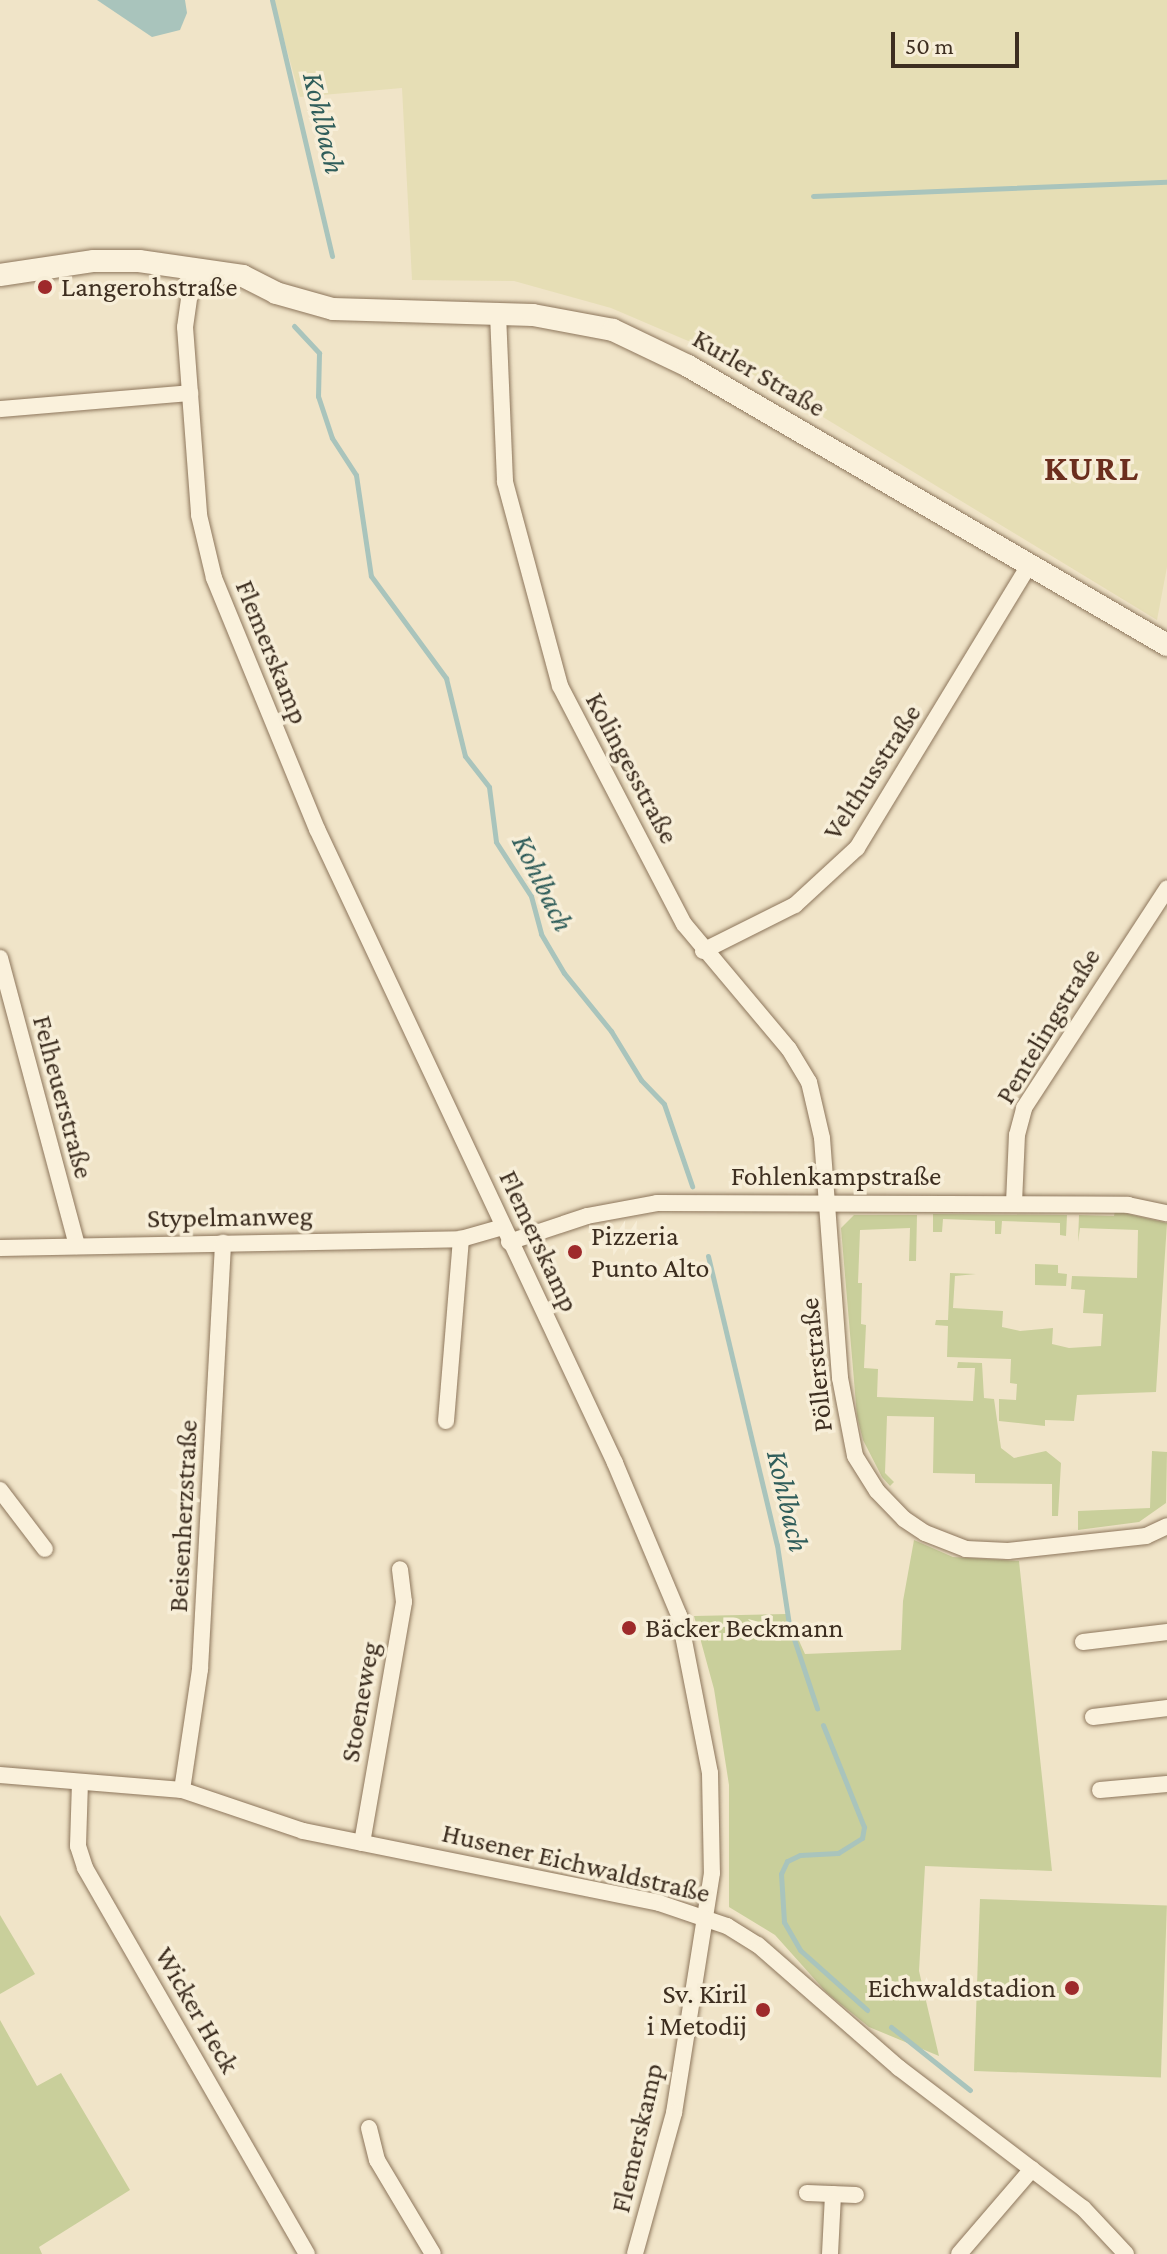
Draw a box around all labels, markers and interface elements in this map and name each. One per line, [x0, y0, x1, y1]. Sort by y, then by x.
scale bar [895, 16, 1023, 66]
text: 50 m [905, 32, 954, 59]
water label: Kohlbach [295, 68, 353, 178]
place label: Langerohstraße [61, 270, 237, 304]
marker: Langerohstraße [36, 278, 54, 296]
street label: Kurler Straße [687, 322, 831, 424]
district label: KURL [1044, 447, 1140, 491]
street label: Flemerskamp [228, 575, 316, 729]
street label: Kolingesstraße [578, 687, 686, 849]
street label: Velthusstraße [816, 698, 928, 846]
water label: Kohlbach [504, 829, 582, 937]
street label: Pentelingstraße [988, 942, 1108, 1110]
street label: Felheuerstraße [25, 1012, 101, 1182]
street label: Fohlenkampstraße [731, 1159, 941, 1193]
street label: Flemerskamp [492, 1165, 586, 1317]
street label: Stypelmanweg [147, 1199, 313, 1235]
place label: Pizzeria Punto Alto [591, 1219, 709, 1285]
marker: Pizzeria Punto Alto [566, 1243, 584, 1261]
street label: Pöllerstraße [792, 1296, 840, 1434]
street label: Beisenherzstraße [161, 1419, 205, 1613]
water label: Kohlbach [759, 1446, 817, 1556]
place label: Bäcker Beckmann [645, 1611, 843, 1645]
marker: Bäcker Beckmann [620, 1619, 638, 1637]
street label: Stoeneweg [333, 1639, 387, 1765]
street label: Husener Eichwaldstraße [439, 1816, 713, 1910]
street label: Wicker Heck [147, 1941, 247, 2079]
place label: Eichwaldstadion [867, 1971, 1056, 2005]
place label: Sv. Kiril i Metodij [647, 1977, 747, 2043]
marker: Eichwaldstadion [1063, 1979, 1081, 1997]
marker: Sv. Kiril i Metodij [754, 2001, 772, 2019]
street label: Flemerskamp [603, 2060, 671, 2216]

